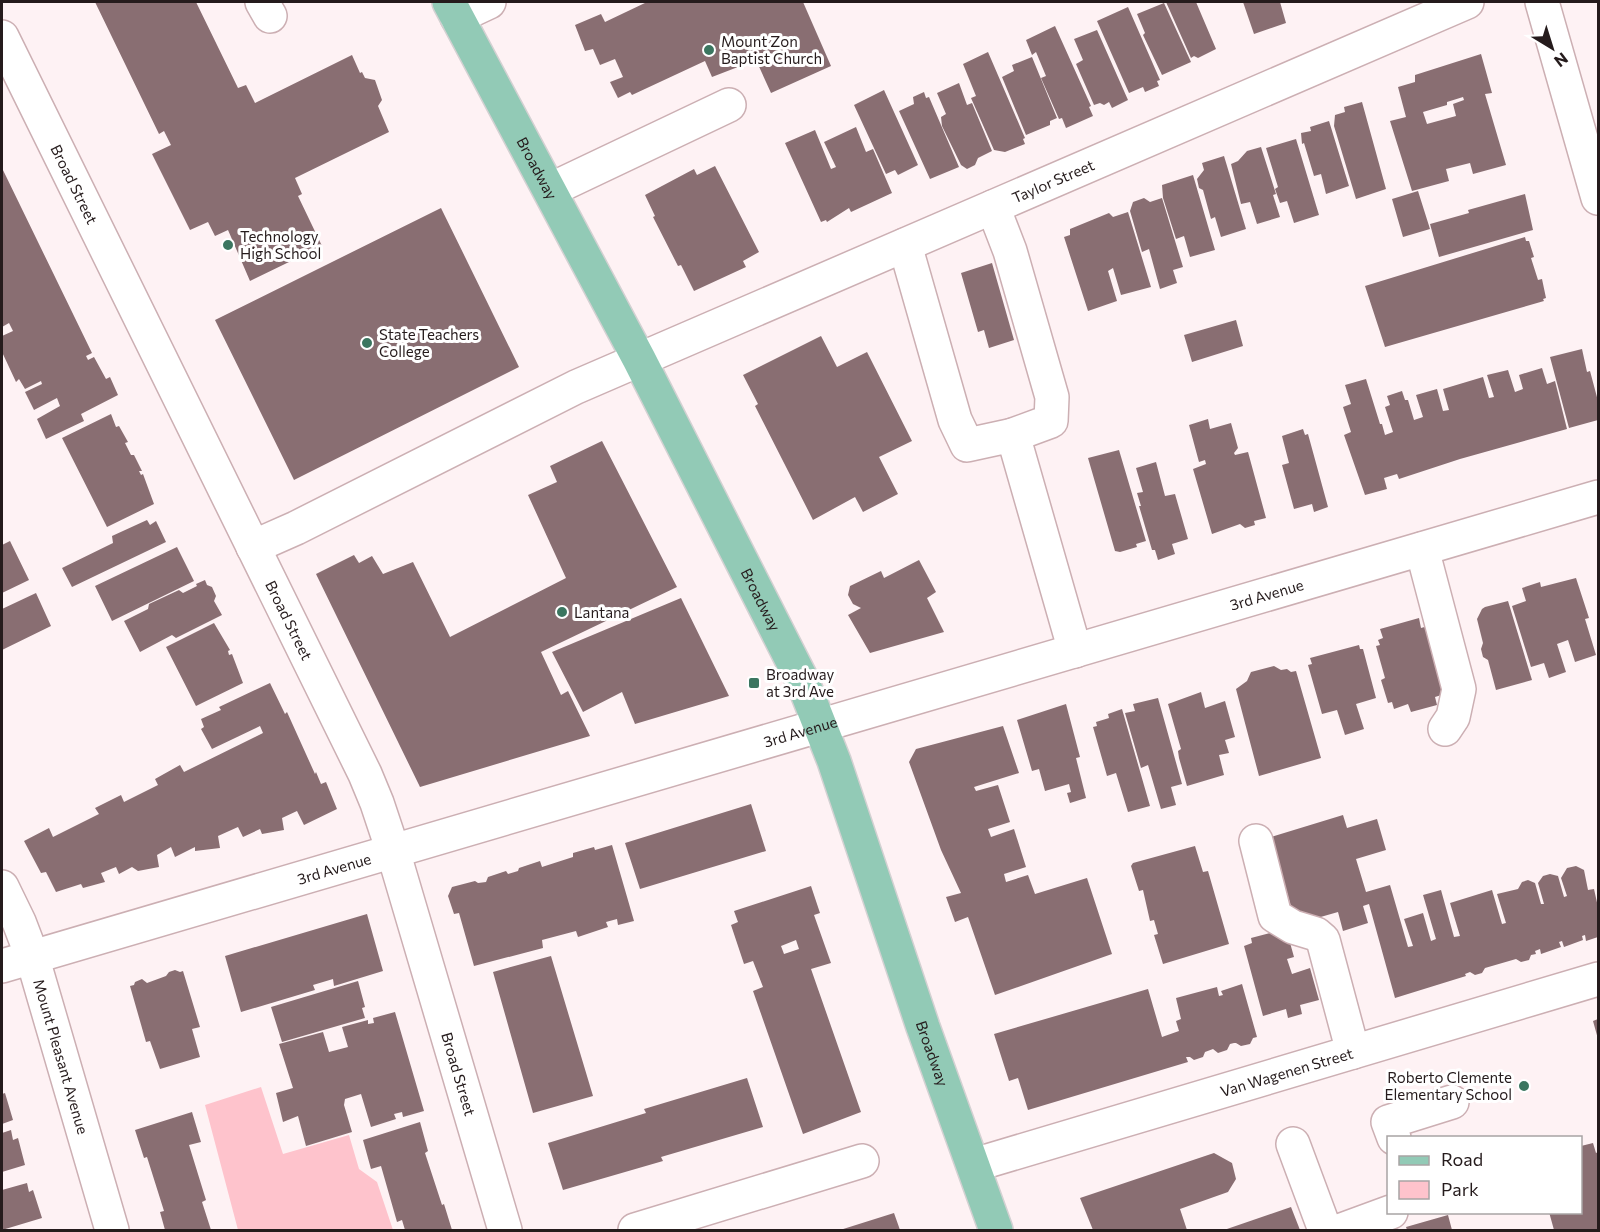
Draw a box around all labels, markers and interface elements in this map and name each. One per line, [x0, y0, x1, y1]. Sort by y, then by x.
north arrow [1522, 18, 1582, 78]
place label: Mount Zon Baptist Church [721, 32, 822, 67]
marker: Mount Zon Baptist Church [702, 43, 716, 57]
text: N [1551, 49, 1572, 71]
street label: Broadway [513, 134, 561, 203]
street label: Broad Street [47, 141, 102, 227]
street label: Taylor Street [1009, 155, 1097, 207]
place label: Technology High School [240, 227, 321, 262]
marker: Technology High School [221, 238, 235, 252]
place label: State Teachers College [379, 325, 479, 360]
marker: State Teachers College [360, 336, 374, 350]
street label: Broadway [738, 565, 785, 634]
street label: 3rd Avenue [1228, 575, 1306, 614]
street label: Broad Street [262, 577, 316, 663]
place label: Lantana [574, 603, 629, 621]
marker: Lantana [555, 605, 569, 619]
place label: Broadway at 3rd Ave [766, 665, 834, 700]
marker: Broadway at 3rd Ave [747, 676, 761, 690]
street label: 3rd Avenue [761, 712, 839, 751]
street label: 3rd Avenue [295, 849, 373, 888]
street label: Mount Pleasant Avenue [30, 977, 93, 1136]
street label: Broadway [913, 1018, 953, 1089]
street label: Broad Street [438, 1030, 480, 1118]
street label: Van Wagenen Street [1218, 1044, 1355, 1100]
place label: Roberto Clemente Elementary School [1385, 1068, 1512, 1103]
marker: Roberto Clemente Elementary School [1517, 1079, 1531, 1093]
legend [1387, 1136, 1582, 1214]
text: Road [1441, 1148, 1483, 1170]
text: Park [1441, 1178, 1479, 1200]

